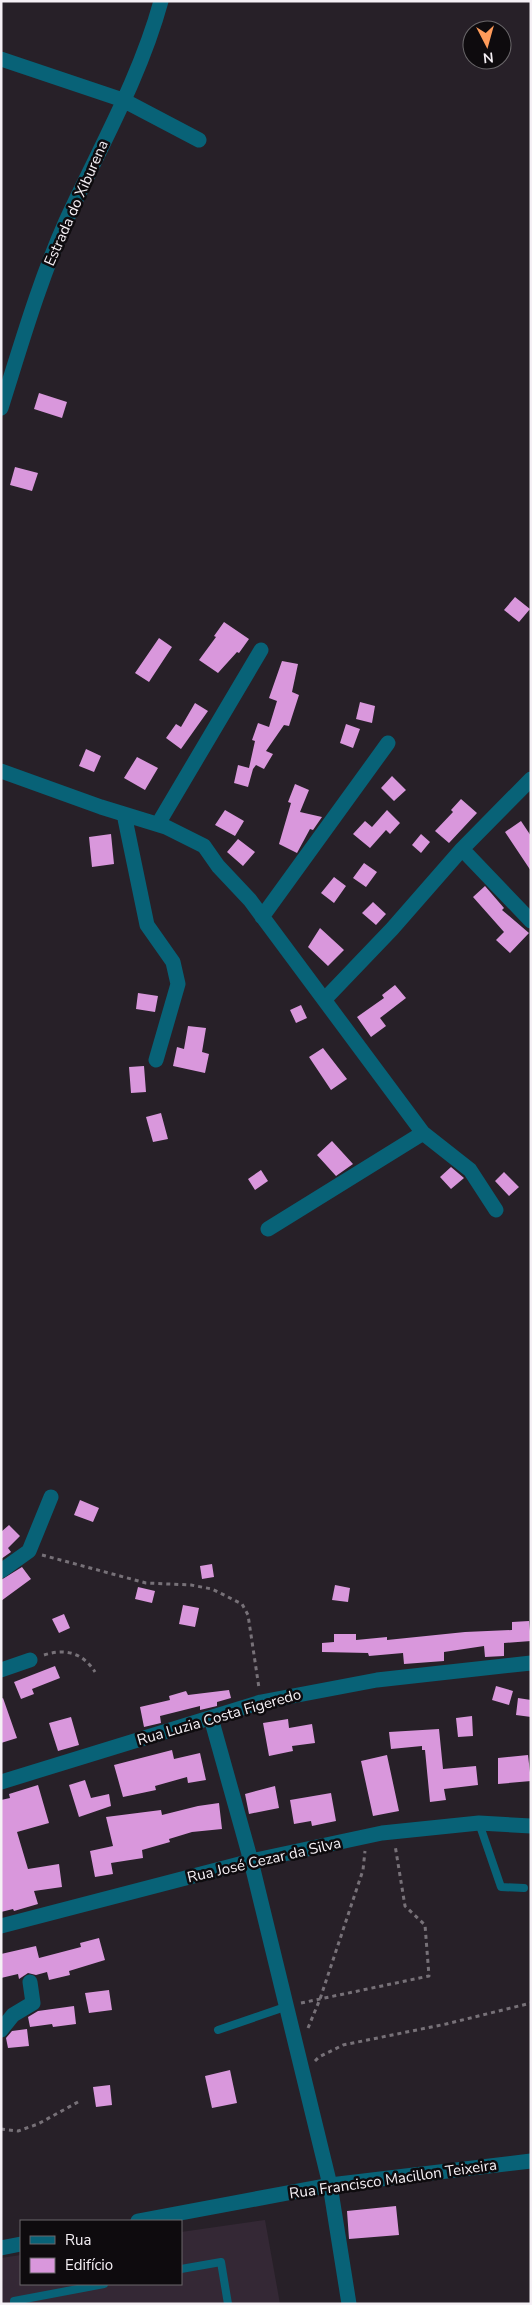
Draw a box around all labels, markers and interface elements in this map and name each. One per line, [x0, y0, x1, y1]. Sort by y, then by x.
north arrow [462, 20, 512, 70]
text: N [482, 47, 495, 67]
street label: Estrada do Xiburena [39, 137, 113, 269]
street label: Rua Luzia Costa Figeredo [135, 1684, 303, 1750]
street label: Rua José Cezar da Silva [185, 1833, 343, 1887]
street label: Rua Francisco Macillon Teixeira [288, 2155, 498, 2203]
legend [20, 2220, 182, 2285]
text: Rua [65, 2230, 91, 2250]
text: Edifício [65, 2255, 113, 2275]

